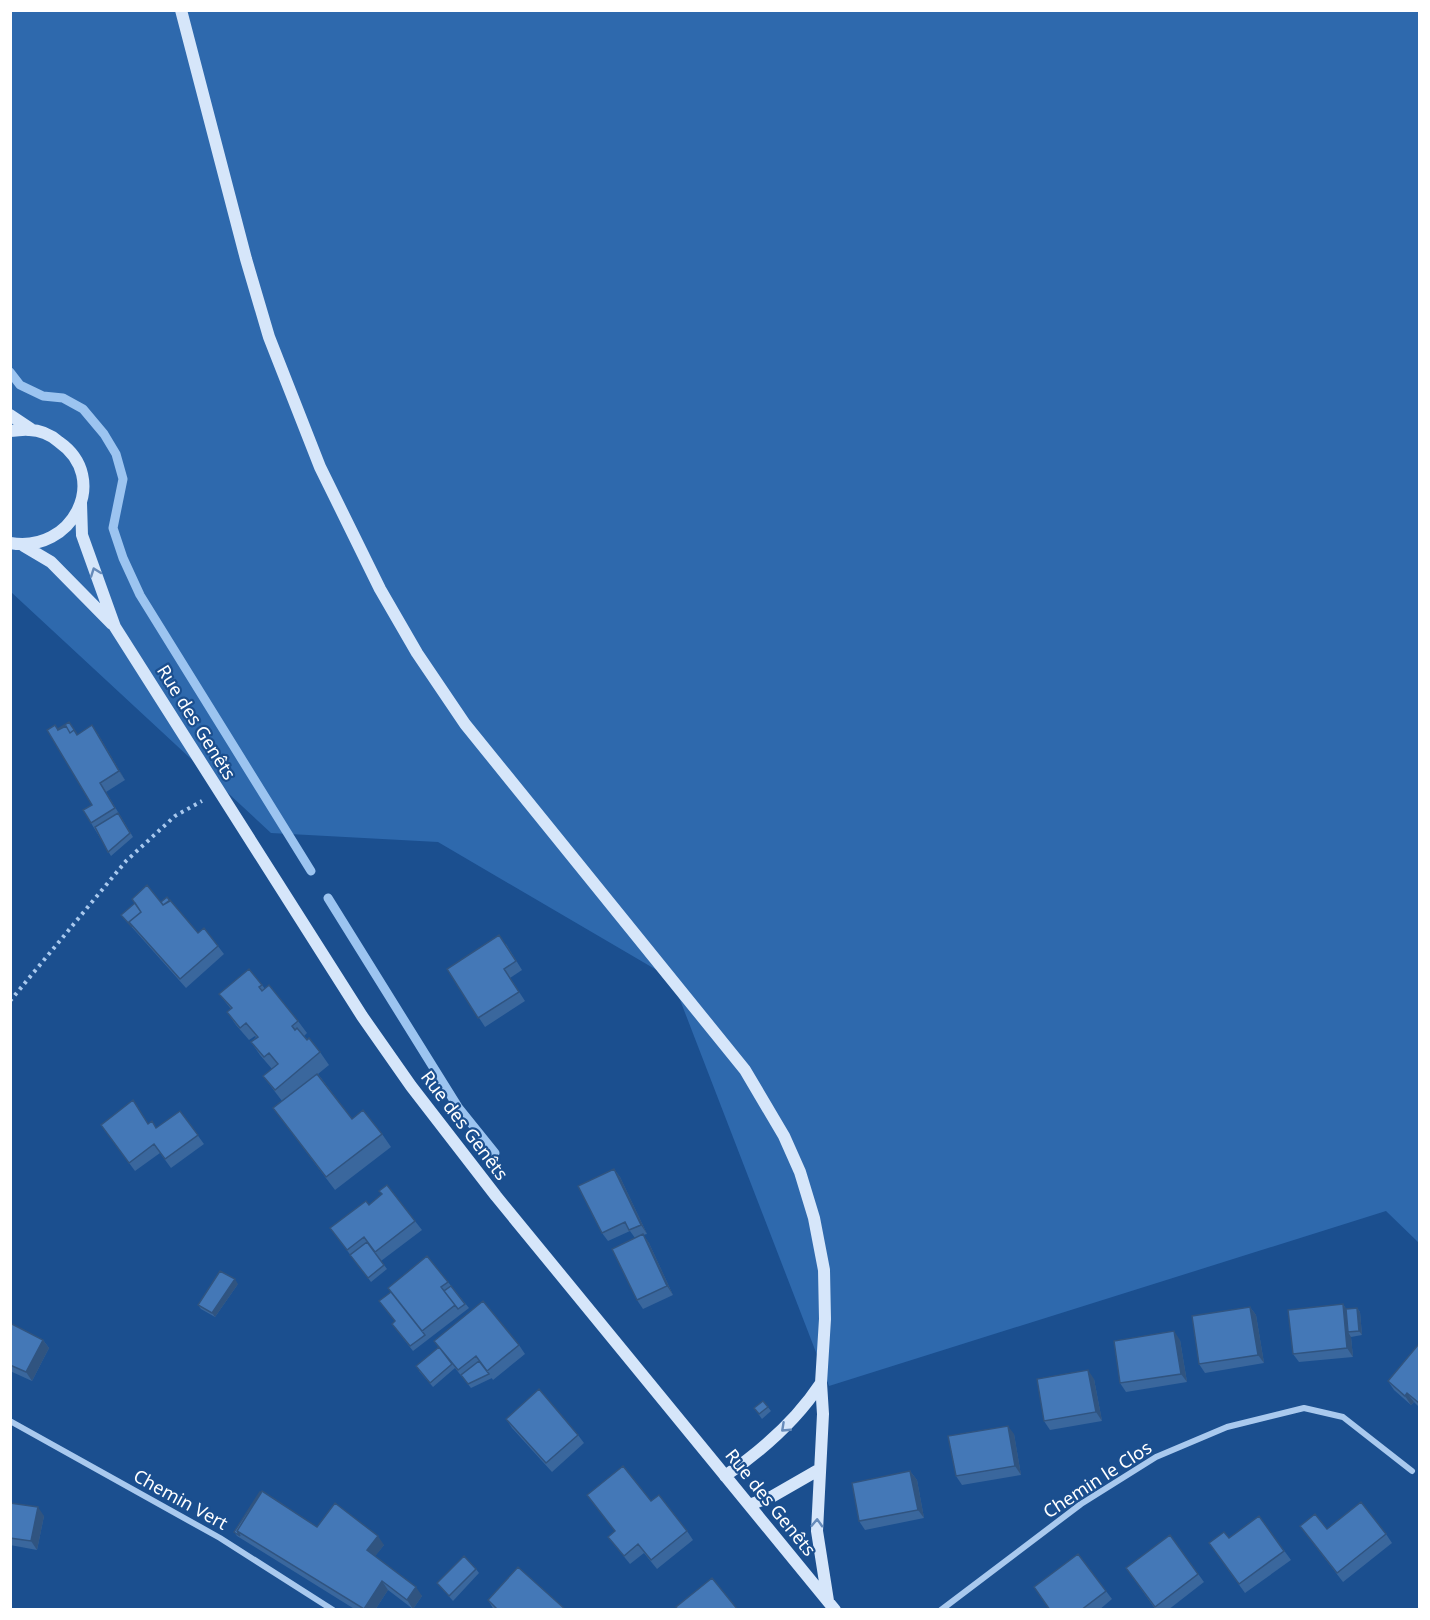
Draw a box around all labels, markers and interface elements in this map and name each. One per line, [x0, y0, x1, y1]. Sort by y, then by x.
one-way arrow [90, 567, 103, 578]
street label: Rue des Genêts [152, 660, 242, 784]
street label: Rue des Genêts [416, 1065, 514, 1185]
one-way arrow [781, 1421, 791, 1432]
street label: Chemin le Clos [1038, 1435, 1156, 1523]
street label: Rue des Genêts [720, 1443, 822, 1561]
street label: Chemin Vert [129, 1463, 233, 1535]
one-way arrow [811, 1518, 824, 1527]

